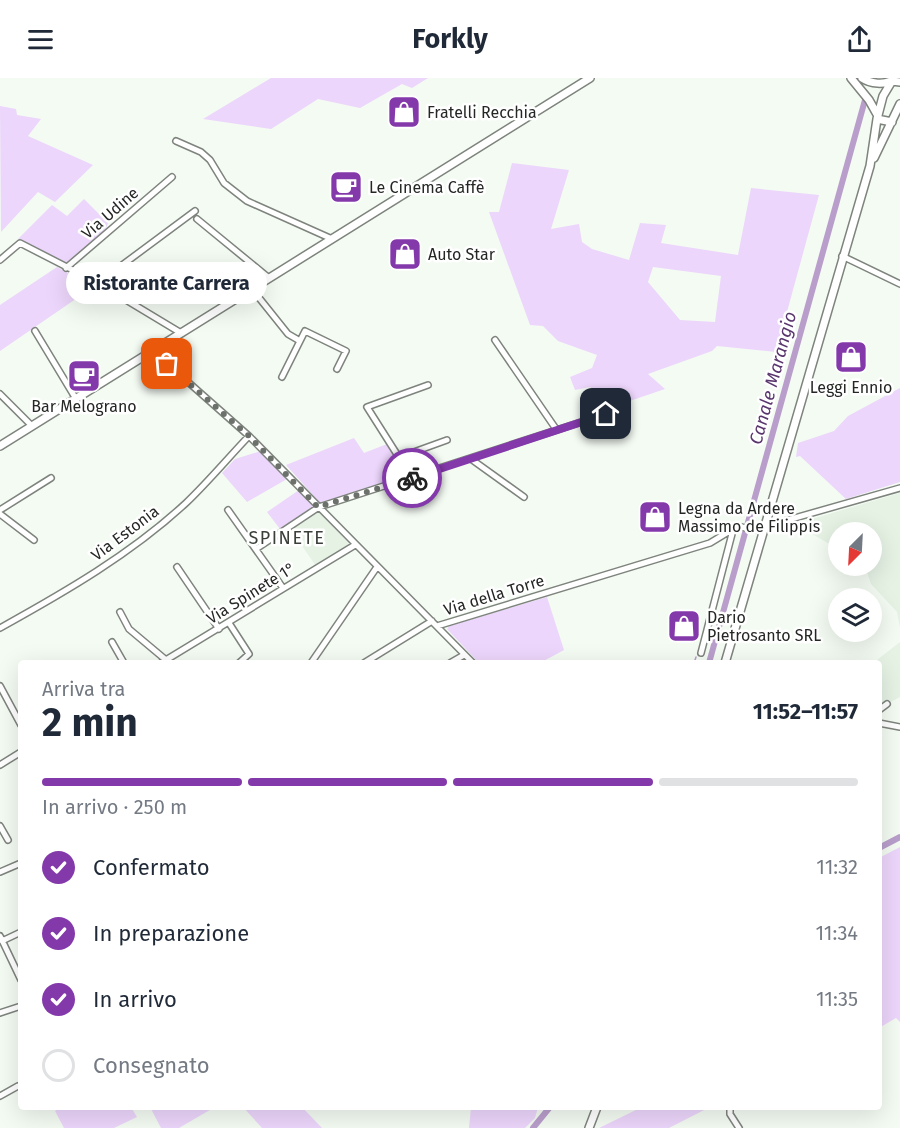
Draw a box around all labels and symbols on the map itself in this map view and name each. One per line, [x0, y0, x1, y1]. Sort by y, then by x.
shop icon: Fratelli Recchia [386, 94, 422, 130]
place label: Fratelli Recchia [427, 103, 537, 122]
cafe icon: Le Cinema Caffè [328, 169, 364, 205]
place label: Le Cinema Caffè [369, 178, 485, 197]
street label: Via Udine [78, 183, 142, 243]
shop icon: Auto Star [387, 236, 423, 272]
place label: Auto Star [428, 245, 496, 264]
callout: Ristorante Carrera [66, 262, 268, 304]
water label: Canale Marangio [745, 309, 801, 447]
pin [141, 338, 192, 389]
shop icon: Leggi Ennio [833, 339, 869, 375]
cafe icon: Bar Melograno [66, 358, 102, 394]
place label: Leggi Ennio [810, 378, 892, 397]
pin [580, 388, 631, 439]
place label: Bar Melograno [31, 397, 137, 416]
courier [382, 448, 442, 508]
shop icon: Legna da Ardere Massimo de Filippis [637, 499, 673, 535]
place label: Legna da Ardere Massimo de Filippis [678, 499, 820, 536]
street label: Via Estonia [87, 501, 163, 565]
north arrow [828, 522, 882, 576]
district label: SPINETE [249, 527, 325, 549]
street label: Via Spinete 1° [203, 558, 299, 628]
street label: Via della Torre [441, 571, 547, 619]
shop icon: Dario Pietrosanto SRL [666, 608, 702, 644]
place label: Dario Pietrosanto SRL [707, 608, 821, 645]

